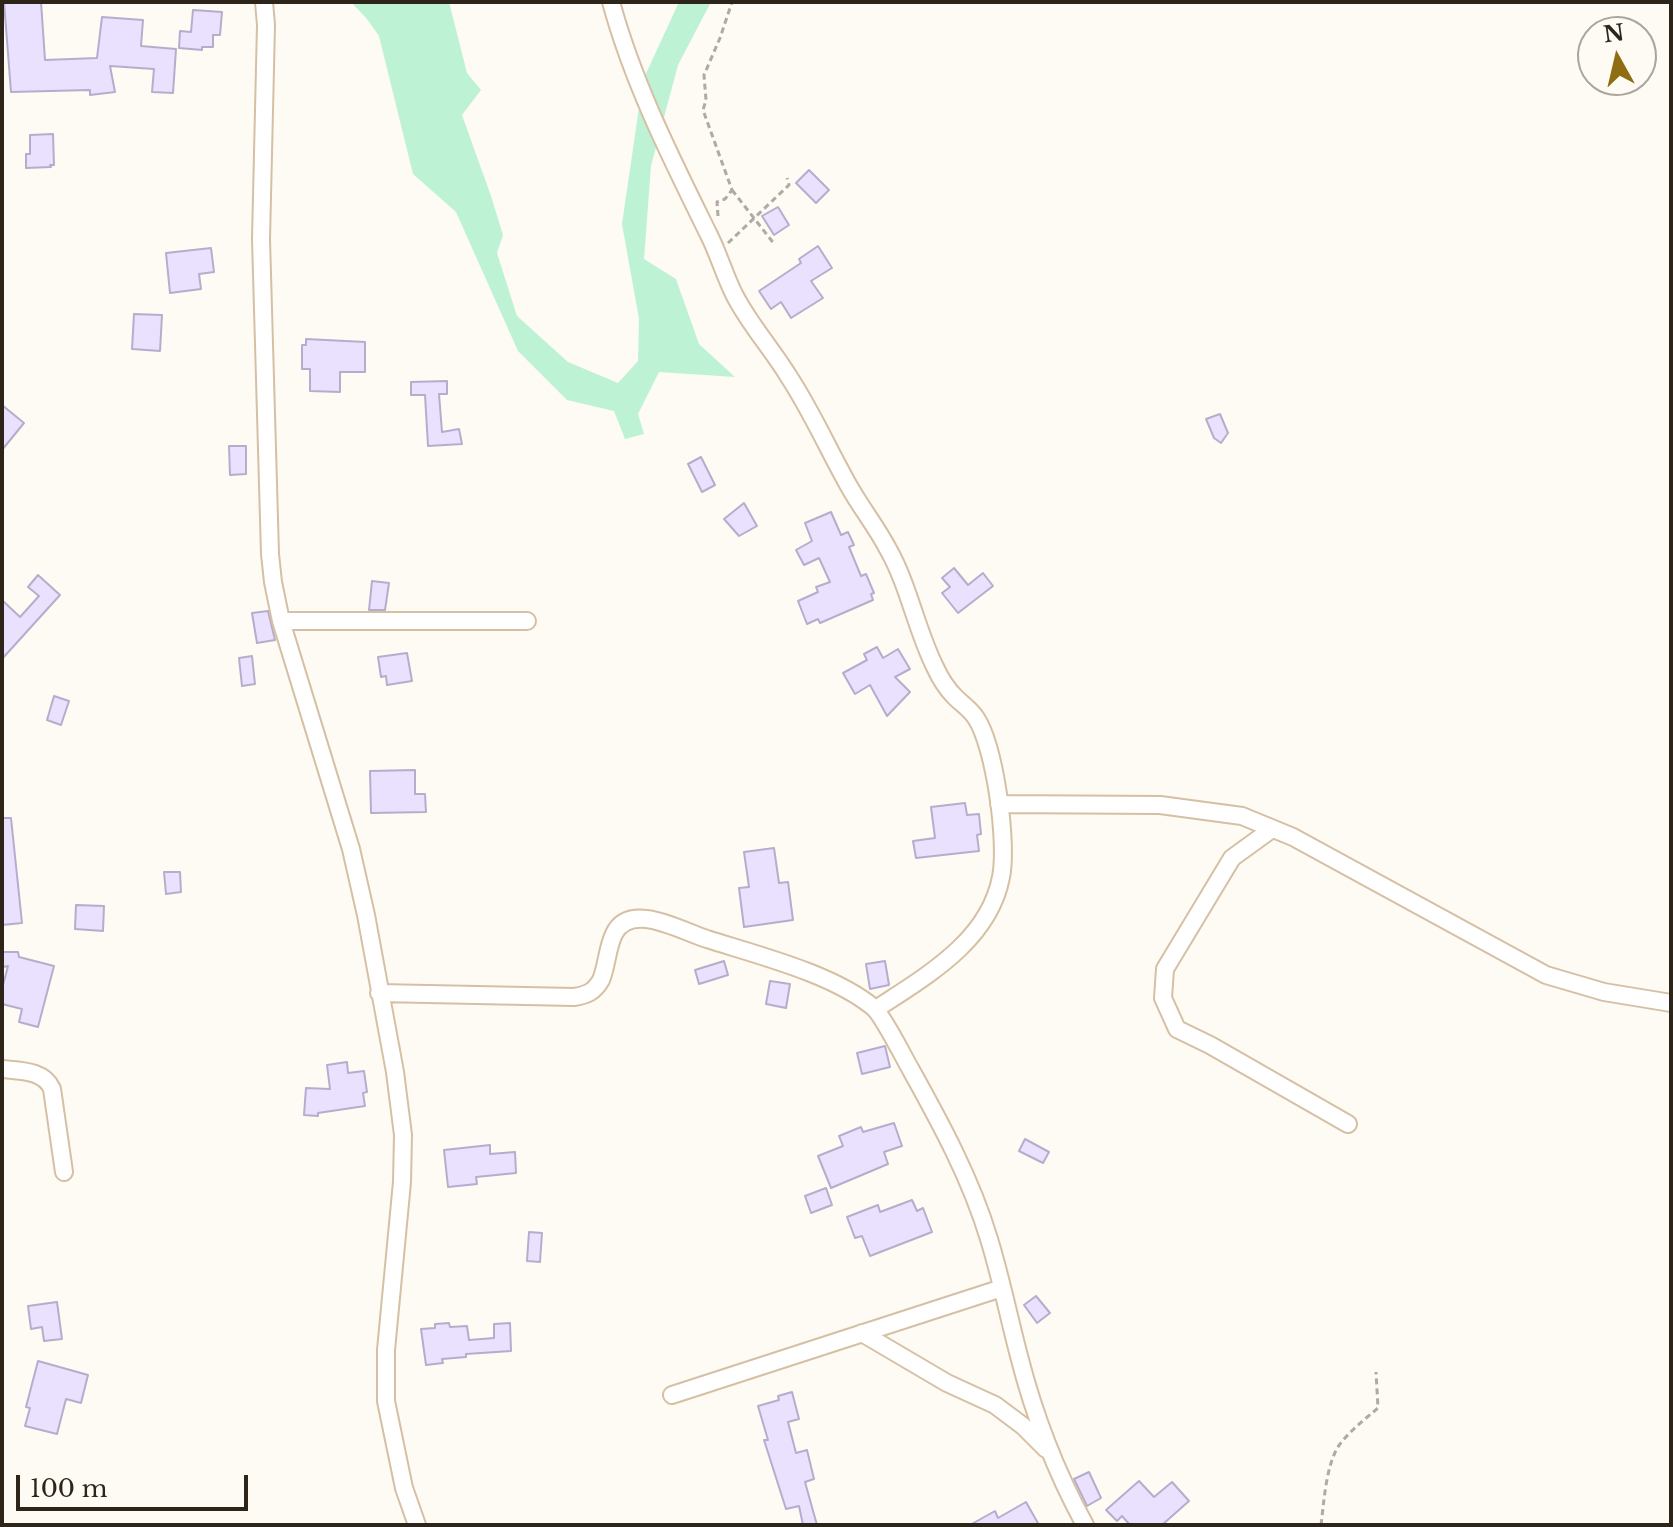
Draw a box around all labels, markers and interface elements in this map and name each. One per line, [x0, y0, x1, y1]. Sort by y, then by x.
north arrow [1577, 16, 1657, 96]
text: N [1602, 19, 1626, 49]
scale bar [20, 1459, 252, 1509]
text: 100 m [30, 1474, 108, 1503]

